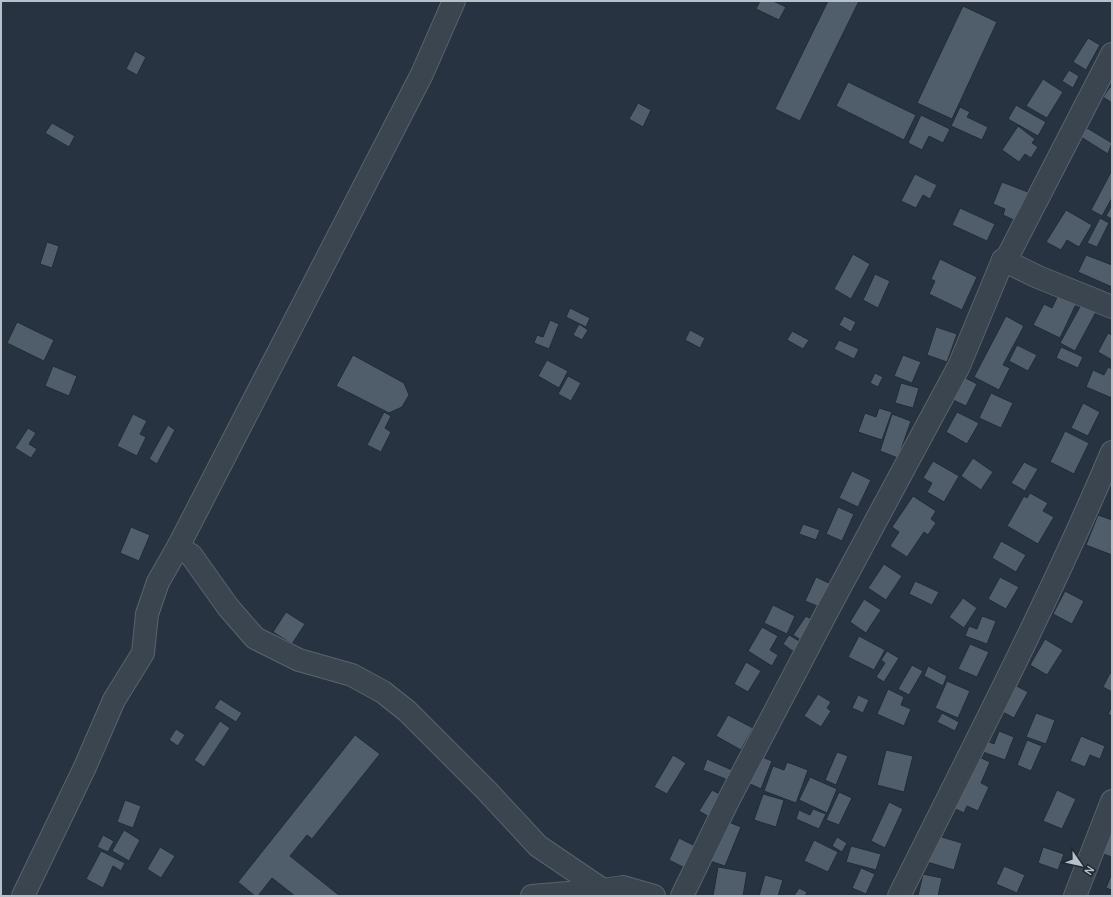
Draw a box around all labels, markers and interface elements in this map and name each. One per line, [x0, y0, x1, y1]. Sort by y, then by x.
north arrow [1061, 845, 1101, 885]
text: N [1081, 863, 1098, 878]

